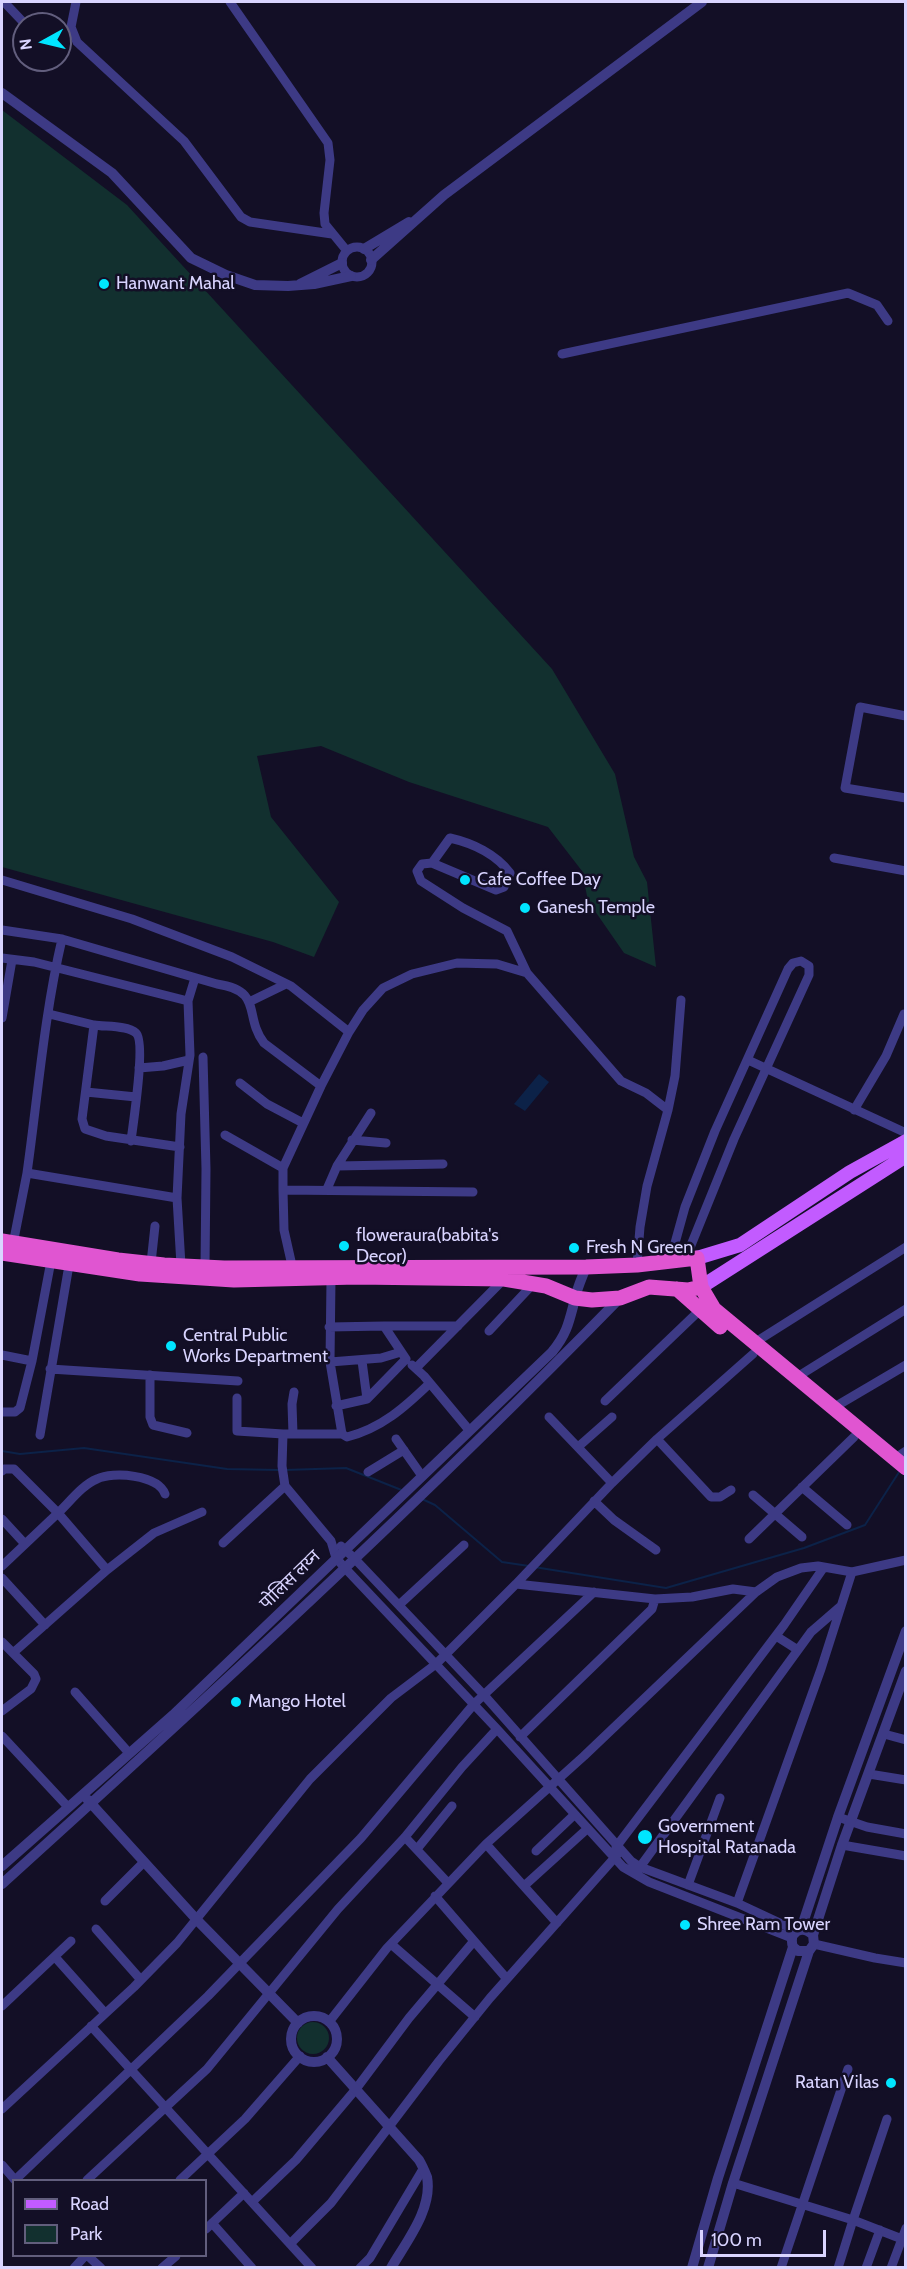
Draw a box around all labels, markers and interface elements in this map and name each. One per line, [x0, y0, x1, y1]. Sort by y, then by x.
north arrow [12, 12, 72, 72]
text: N [15, 37, 36, 51]
place label: Hanwant Mahal [116, 273, 235, 295]
marker: Hanwant Mahal [97, 277, 111, 291]
place label: Cafe Coffee Day [477, 869, 601, 891]
marker: Cafe Coffee Day [458, 873, 472, 887]
place label: Ganesh Temple [537, 897, 655, 919]
marker: Ganesh Temple [518, 901, 532, 915]
place label: floweraura(babita's Decor) [356, 1225, 499, 1268]
place label: Fresh N Green [586, 1237, 693, 1259]
marker: floweraura(babita's Decor) [337, 1239, 351, 1253]
marker: Fresh N Green [567, 1241, 581, 1255]
place label: Central Public Works Department [183, 1325, 328, 1368]
marker: Central Public Works Department [164, 1339, 178, 1353]
street label: पोलिस लय्न [255, 1546, 325, 1614]
place label: Mango Hotel [248, 1691, 346, 1713]
marker: Mango Hotel [229, 1695, 243, 1709]
place label: Government Hospital Ratanada [658, 1816, 796, 1858]
marker: Government Hospital Ratanada [636, 1828, 654, 1846]
place label: Shree Ram Tower [697, 1914, 830, 1936]
marker: Shree Ram Tower [678, 1918, 692, 1932]
place label: Ratan Vilas [795, 2072, 879, 2094]
marker: Ratan Vilas [884, 2076, 898, 2090]
legend [12, 2179, 207, 2257]
text: Road [70, 2193, 109, 2215]
scale bar [703, 2218, 829, 2256]
text: Park [70, 2223, 102, 2245]
text: 100 m [711, 2229, 762, 2251]

